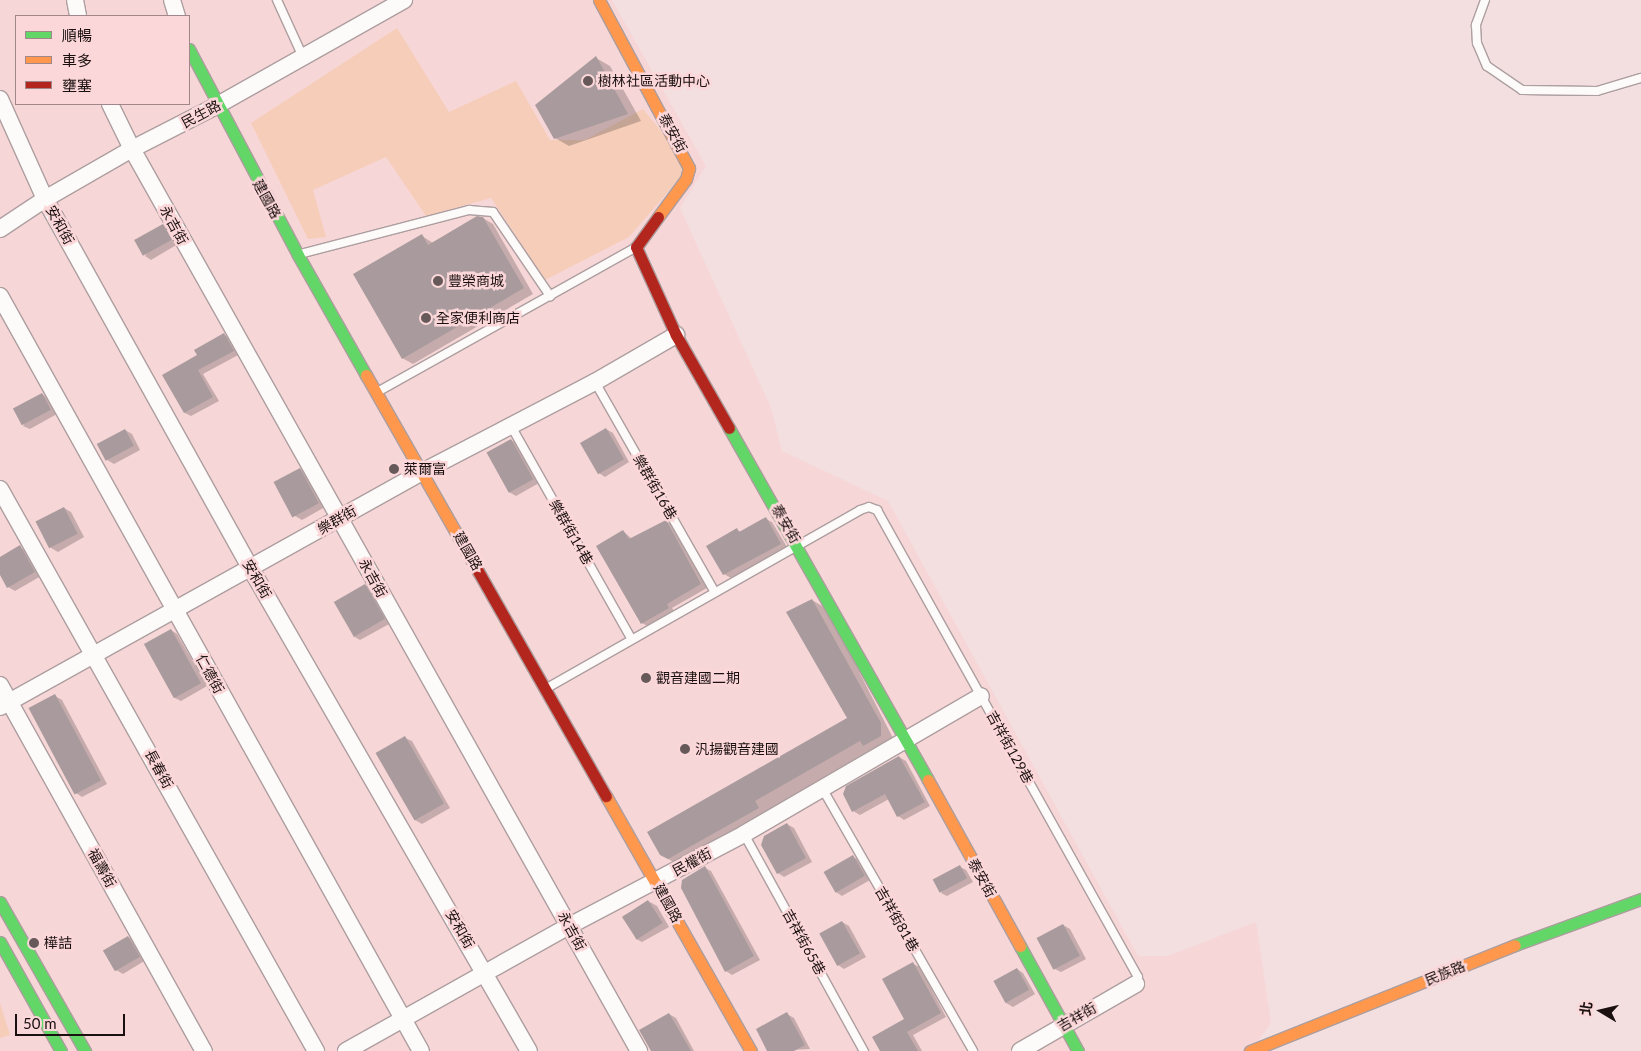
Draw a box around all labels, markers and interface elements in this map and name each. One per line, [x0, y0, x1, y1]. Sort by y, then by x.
legend [15, 15, 190, 105]
text: 順暢 [62, 26, 92, 44]
text: 車多 [62, 51, 92, 69]
place label: 樹林社區活動中心 [598, 73, 710, 89]
marker: 樹林社區活動中心 [582, 75, 594, 87]
text: 壅塞 [62, 76, 92, 94]
street label: 民生路 [179, 97, 223, 131]
street label: 泰安街 [655, 111, 691, 155]
street label: 建國路 [249, 177, 285, 221]
street label: 安和街 [42, 203, 78, 247]
street label: 永吉街 [156, 203, 192, 247]
place label: 豐榮商城 [448, 273, 504, 289]
marker: 豐榮商城 [432, 275, 444, 287]
place label: 全家便利商店 [436, 310, 520, 326]
marker: 全家便利商店 [420, 312, 432, 324]
street label: 樂群街16巷 [630, 452, 680, 522]
place label: 萊爾富 [404, 461, 446, 477]
marker: 萊爾富 [388, 463, 400, 475]
street label: 樂群街14巷 [546, 497, 596, 567]
street label: 樂群街 [315, 502, 359, 538]
street label: 泰安街 [768, 502, 804, 546]
street label: 建國路 [450, 529, 486, 573]
street label: 永吉街 [355, 556, 391, 600]
street label: 安和街 [239, 557, 275, 601]
street label: 仁德街 [192, 652, 228, 696]
place label: 觀音建國二期 [656, 670, 740, 686]
marker: 觀音建國二期 [640, 672, 652, 684]
street label: 吉祥街129巷 [983, 708, 1037, 786]
place label: 汎揚觀音建國 [695, 741, 779, 757]
marker: 汎揚觀音建國 [679, 743, 691, 755]
street label: 長春街 [141, 747, 177, 791]
street label: 民權街 [670, 845, 714, 879]
street label: 福壽街 [84, 846, 120, 890]
street label: 泰安街 [964, 856, 1000, 900]
street label: 建國路 [650, 881, 686, 925]
street label: 吉祥街81巷 [872, 884, 922, 954]
street label: 吉祥街65巷 [779, 906, 829, 978]
street label: 安和街 [442, 907, 478, 951]
street label: 永吉街 [554, 909, 590, 953]
place label: 樺詰 [44, 935, 72, 951]
marker: 樺詰 [28, 937, 40, 949]
street label: 民族路 [1422, 957, 1468, 989]
north arrow [1576, 986, 1626, 1036]
street label: 吉祥街 [1055, 999, 1099, 1035]
text: 北 [1576, 1000, 1595, 1017]
scale bar [18, 1004, 128, 1036]
text: 50 m [23, 1014, 57, 1032]

